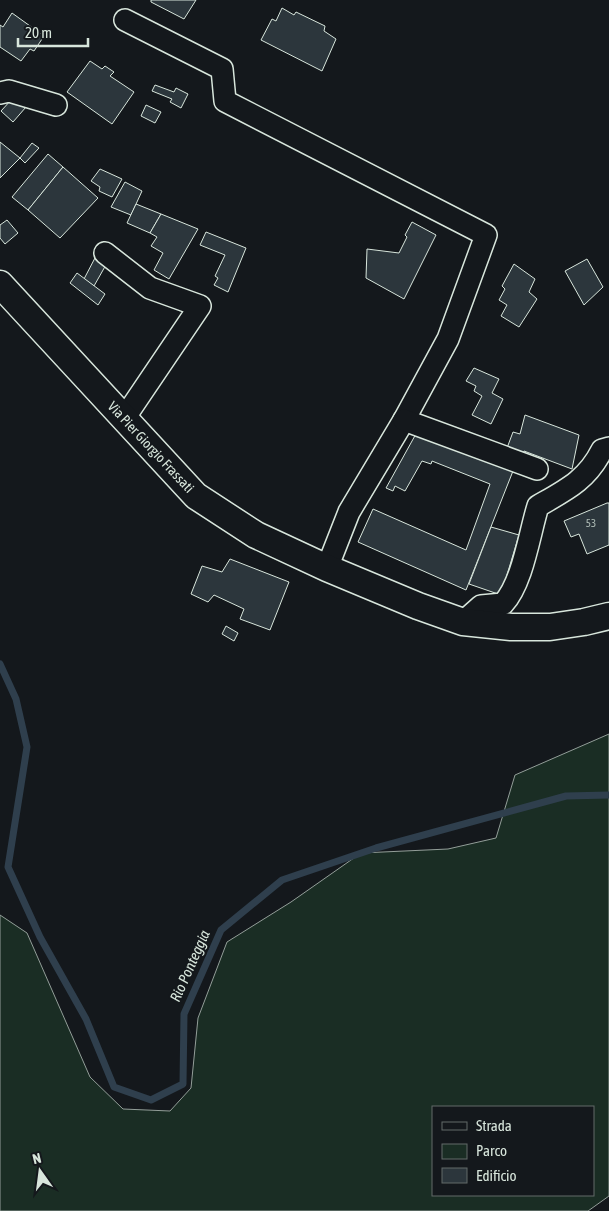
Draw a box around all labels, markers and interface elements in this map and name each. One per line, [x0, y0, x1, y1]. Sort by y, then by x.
scale bar [18, 15, 88, 47]
text: 20 m [25, 24, 52, 41]
street label: Via Pier Giorgio Frassati [105, 398, 197, 496]
house number: 53 [586, 517, 596, 529]
water label: Rio Ponteggia [166, 927, 213, 1004]
legend [432, 1106, 594, 1196]
text: Strada [476, 1117, 512, 1134]
text: Parco [476, 1142, 507, 1159]
north arrow [15, 1146, 65, 1196]
text: N [31, 1150, 43, 1167]
text: Edificio [476, 1167, 517, 1184]

